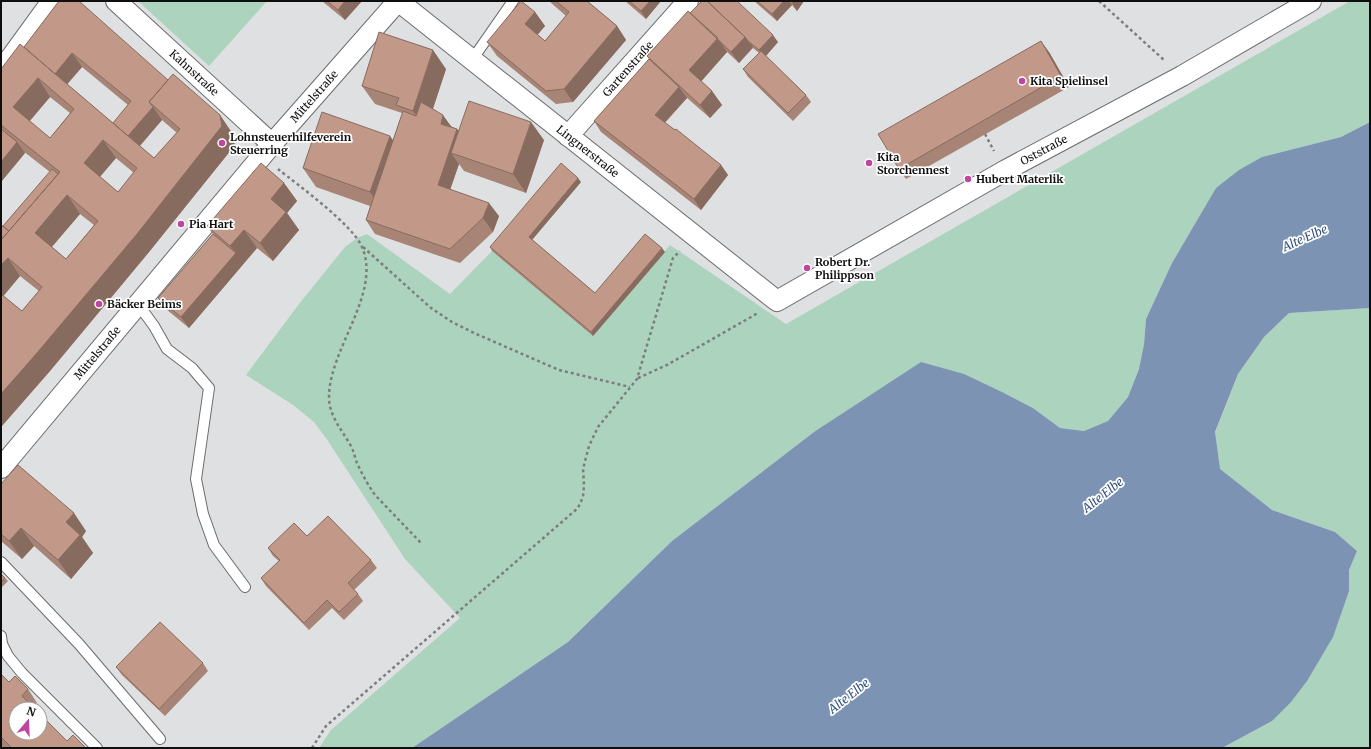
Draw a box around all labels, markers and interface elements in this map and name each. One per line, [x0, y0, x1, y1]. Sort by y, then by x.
street label: Gartenstraße [599, 38, 656, 99]
street label: Kahnstraße [167, 47, 222, 99]
street label: Mittelstraße [287, 67, 341, 125]
place label: Kita Spielinsel [1030, 74, 1108, 88]
marker: Kita Spielinsel [1017, 76, 1027, 86]
street label: Lingnerstraße [554, 122, 622, 180]
place label: Lohnsteuerhilfeverein Steuerring [230, 130, 352, 157]
street label: Oststraße [1018, 131, 1070, 168]
marker: Lohnsteuerhilfeverein Steuerring [217, 138, 227, 148]
place label: Kita Storchennest [877, 150, 950, 177]
marker: Kita Storchennest [864, 158, 874, 168]
place label: Hubert Materlik [976, 172, 1064, 186]
marker: Hubert Materlik [963, 174, 973, 184]
place label: Pia Hart [189, 217, 234, 231]
marker: Pia Hart [176, 219, 186, 229]
water label: Alte Elbe [1279, 221, 1330, 255]
place label: Robert Dr. Philippson [815, 255, 875, 282]
marker: Robert Dr. Philippson [802, 263, 812, 273]
place label: Bäcker Beims [107, 297, 182, 311]
marker: Bäcker Beims [94, 299, 104, 309]
street label: Mittelstraße [71, 323, 124, 383]
water label: Alte Elbe [1078, 474, 1126, 516]
water label: Alte Elbe [824, 675, 872, 717]
north arrow [8, 701, 48, 741]
text: N [25, 704, 38, 720]

